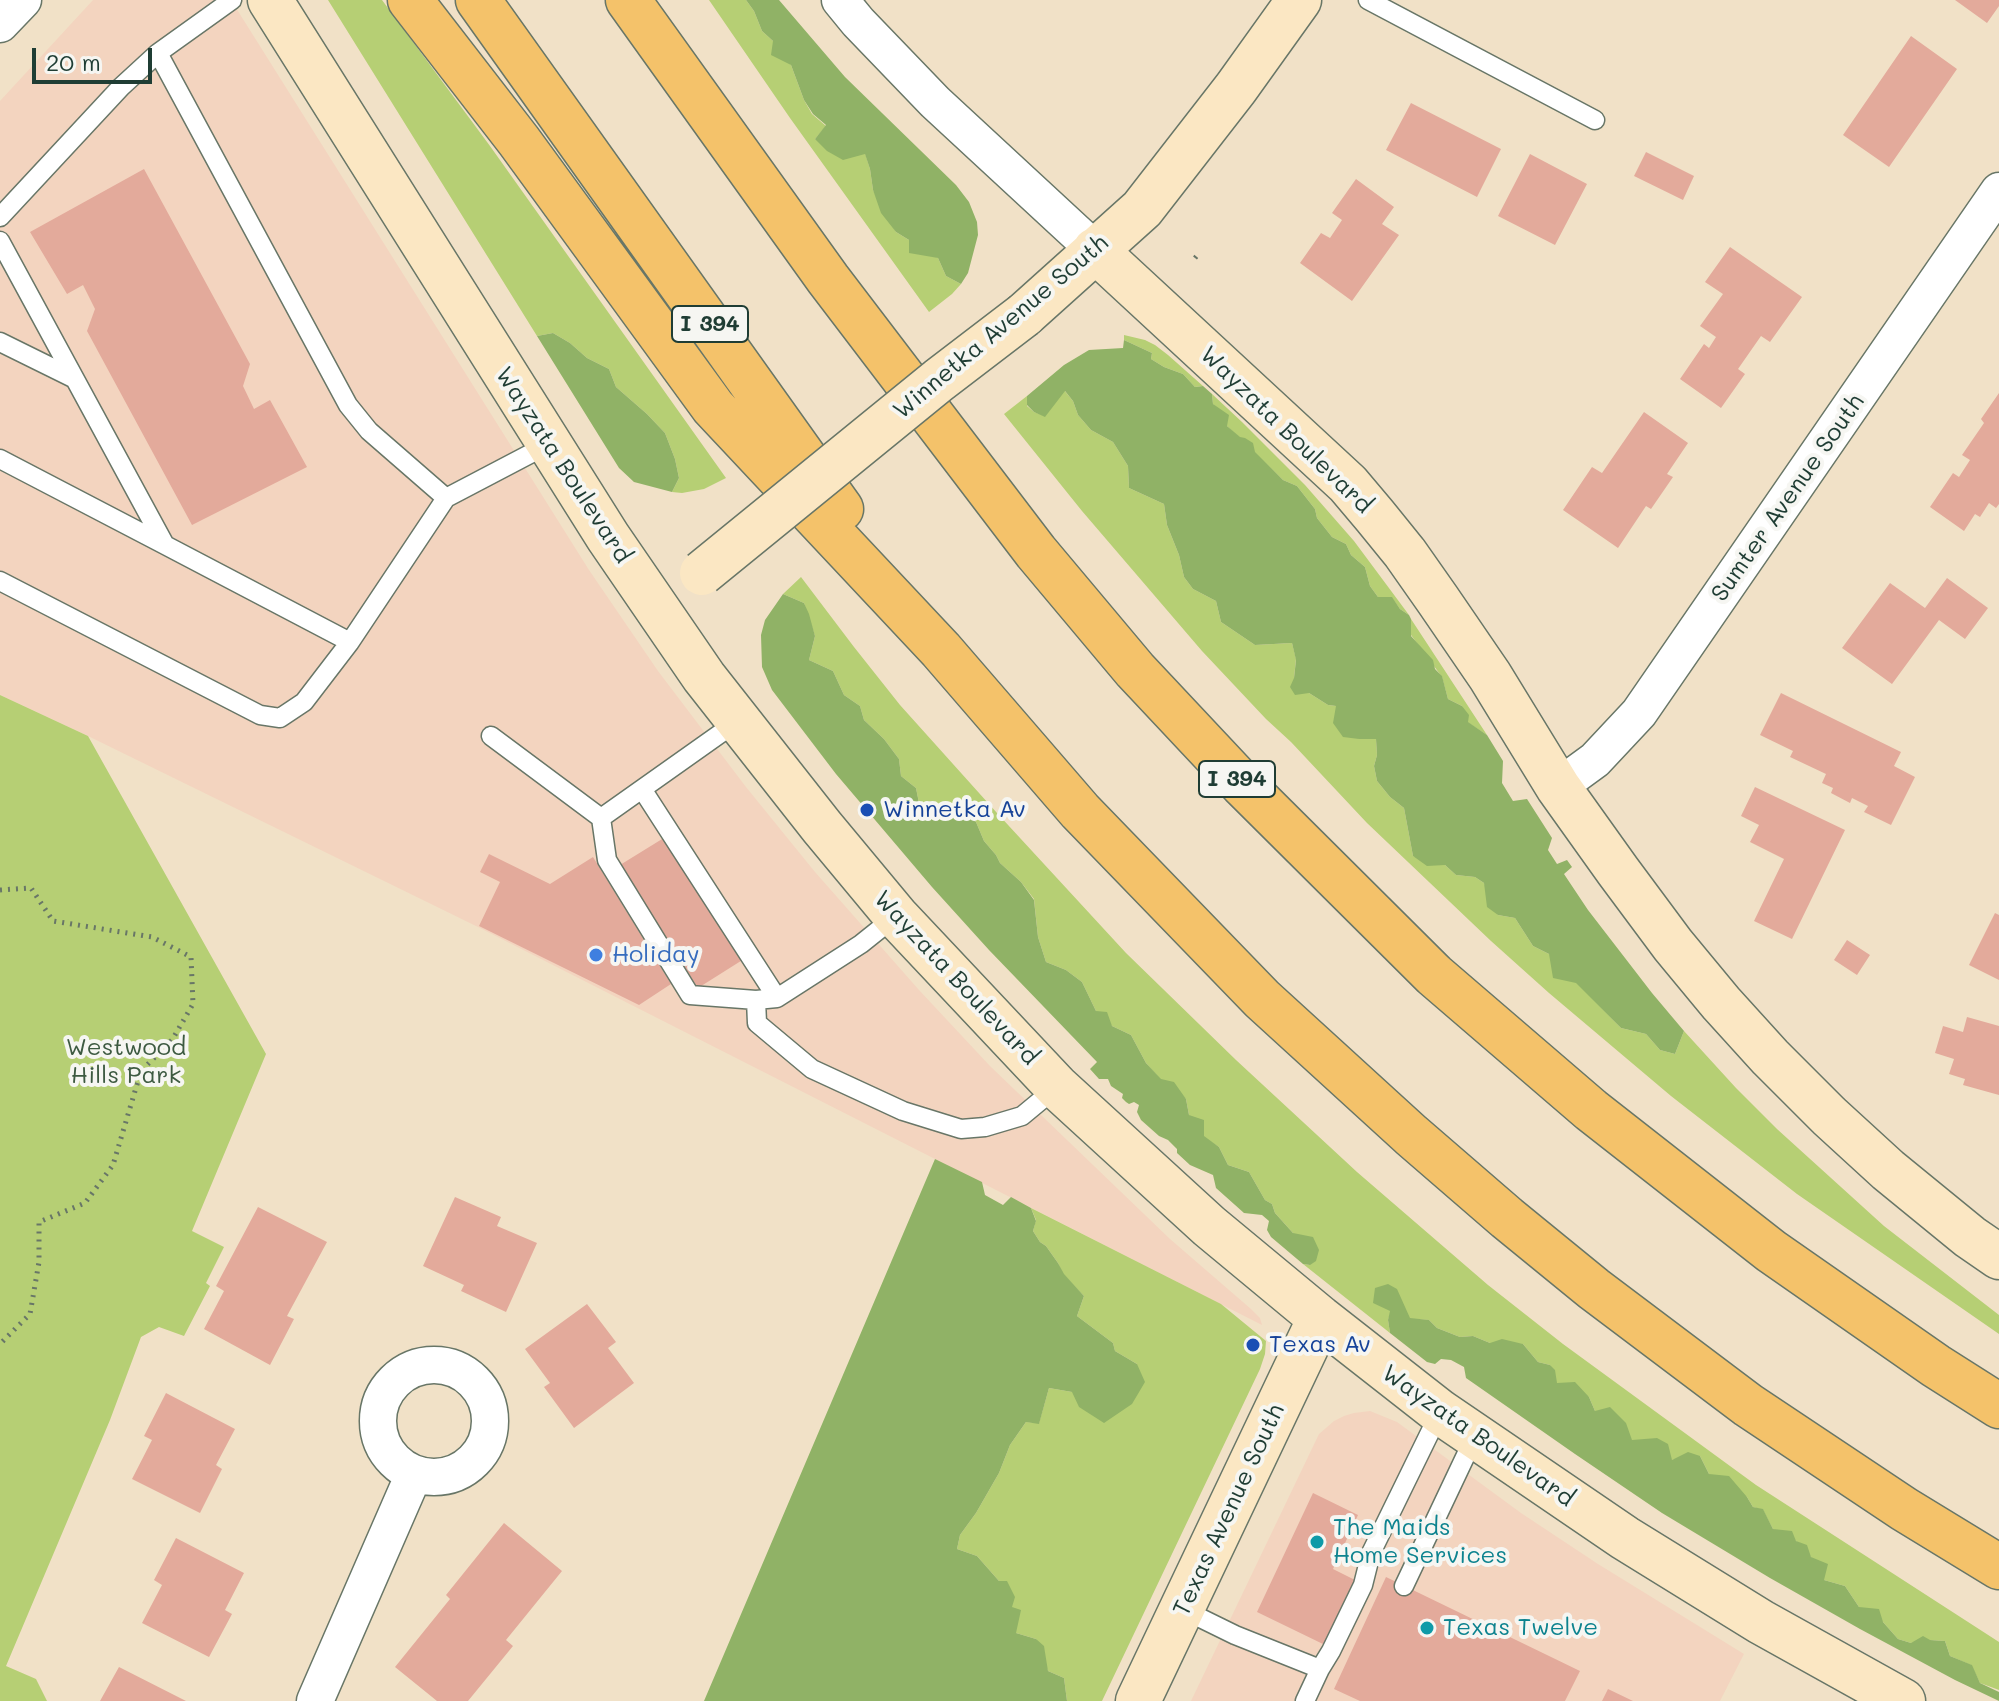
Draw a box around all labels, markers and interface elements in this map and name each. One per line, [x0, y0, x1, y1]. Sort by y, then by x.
scale bar [36, 32, 156, 82]
text: 20 m [46, 46, 101, 77]
street label: Winnetka Avenue South [888, 229, 1114, 425]
road number: I 394 [672, 306, 748, 342]
street label: Wayzata Boulevard [1194, 340, 1378, 520]
street label: Wayzata Boulevard [489, 362, 637, 568]
street label: Sumter Avenue South [1705, 389, 1871, 607]
road number: I 394 [1199, 761, 1275, 797]
place label: Winnetka Av [883, 796, 1026, 824]
marker: Winnetka Av [858, 801, 876, 819]
street label: Wayzata Boulevard [868, 885, 1044, 1071]
place label: Holiday [612, 941, 699, 969]
marker: Holiday [587, 946, 605, 964]
park label: Westwood Hills Park [66, 1034, 186, 1090]
place label: Texas Av [1269, 1331, 1371, 1359]
marker: Texas Av [1244, 1336, 1262, 1354]
street label: Wayzata Boulevard [1376, 1359, 1580, 1513]
street label: Texas Avenue South [1167, 1399, 1291, 1621]
place label: The Maids Home Services [1333, 1514, 1507, 1570]
marker: The Maids Home Services [1308, 1533, 1326, 1551]
place label: Texas Twelve [1443, 1614, 1598, 1642]
marker: Texas Twelve [1418, 1619, 1436, 1637]

